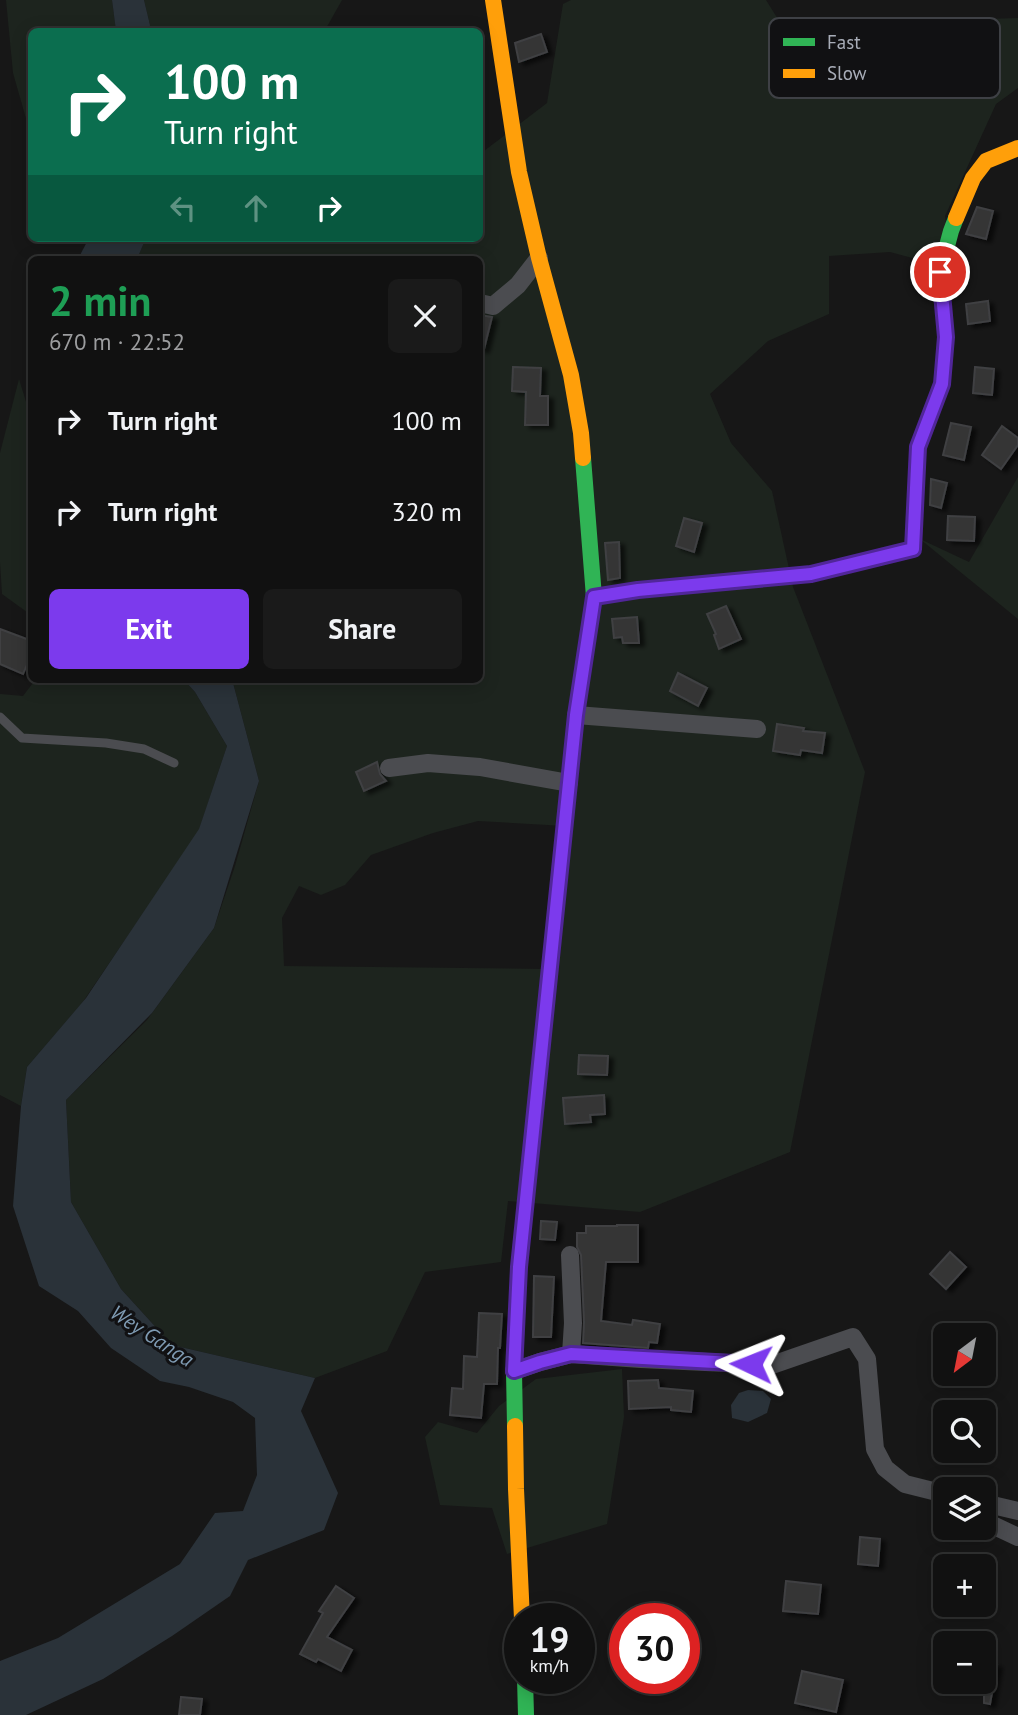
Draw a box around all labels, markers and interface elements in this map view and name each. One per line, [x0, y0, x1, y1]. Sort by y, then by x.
legend [769, 18, 1000, 98]
text: Fast [827, 30, 861, 54]
text: 100 m [164, 49, 299, 113]
icon: right [49, 56, 140, 147]
text: Slow [827, 61, 867, 85]
text: Turn right [164, 111, 298, 153]
icon: left [164, 189, 202, 227]
icon: ahead [237, 189, 275, 227]
icon: right [310, 189, 348, 227]
pin [910, 242, 970, 302]
icon: arrive [921, 253, 959, 291]
text: 2 min [49, 273, 151, 328]
button: close [388, 279, 462, 353]
text: 670 m · 22:52 [49, 327, 185, 356]
icon: right [49, 402, 87, 440]
text: Turn right [108, 404, 217, 437]
text: 100 m [391, 404, 462, 437]
icon: right [49, 493, 87, 531]
text: Turn right [108, 495, 217, 528]
text: 320 m [391, 495, 462, 528]
button: Exit [49, 589, 249, 669]
button: Share [263, 589, 462, 669]
water label: Wey Ganga [105, 1299, 200, 1373]
north arrow [933, 1323, 996, 1386]
map controls [933, 1323, 996, 1694]
position arrow [714, 1327, 788, 1401]
button: search [933, 1400, 996, 1463]
button: layers [933, 1477, 996, 1540]
button: + [933, 1554, 996, 1617]
speed limit sign: 30 [609, 1603, 700, 1694]
text: 19 [530, 1616, 569, 1662]
button: − [933, 1631, 996, 1694]
text: km/h [530, 1654, 569, 1677]

